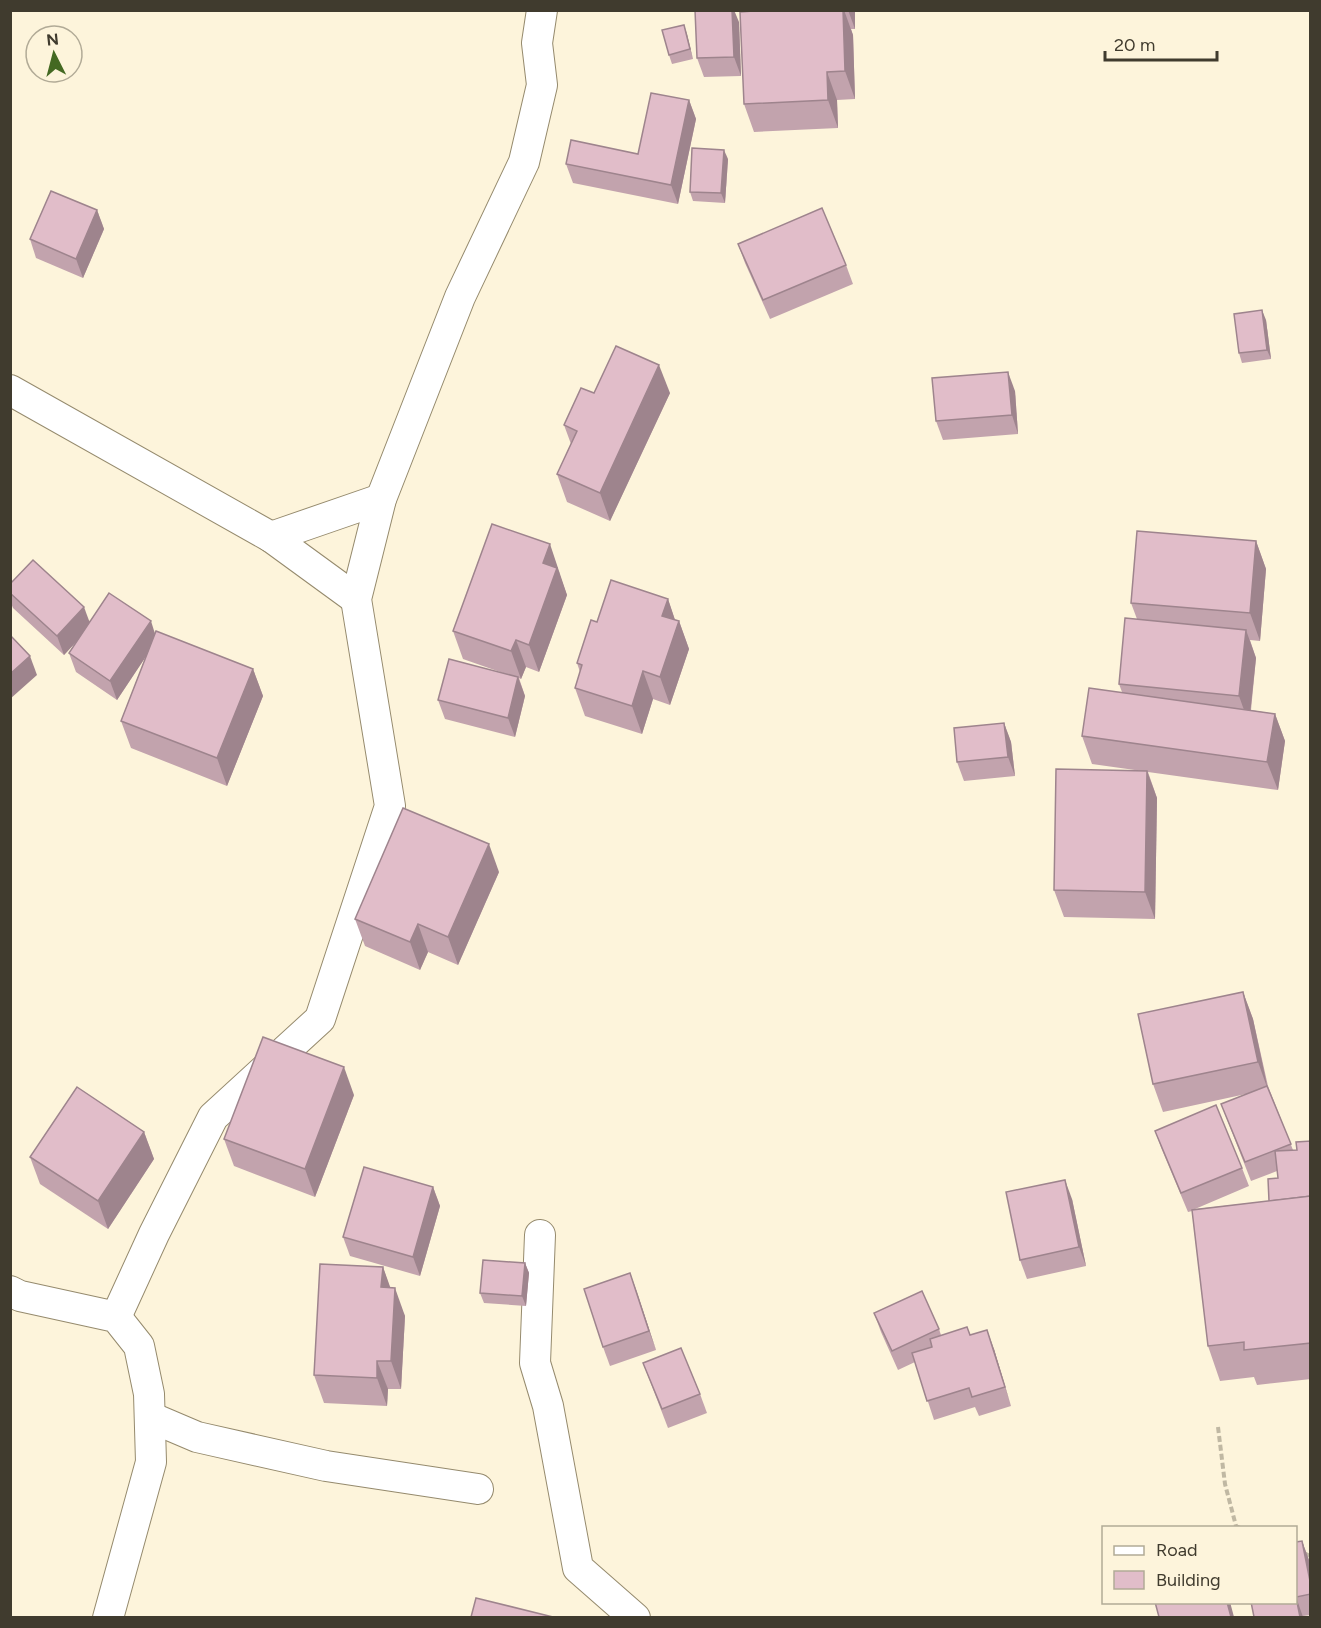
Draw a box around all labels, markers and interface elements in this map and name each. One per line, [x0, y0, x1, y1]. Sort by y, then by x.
north arrow [24, 24, 84, 84]
scale bar [1105, 24, 1218, 62]
text: N [45, 29, 60, 50]
text: 20 m [1114, 34, 1155, 56]
legend [1102, 1526, 1297, 1604]
text: Road [1156, 1539, 1197, 1561]
text: Building [1156, 1569, 1221, 1591]

